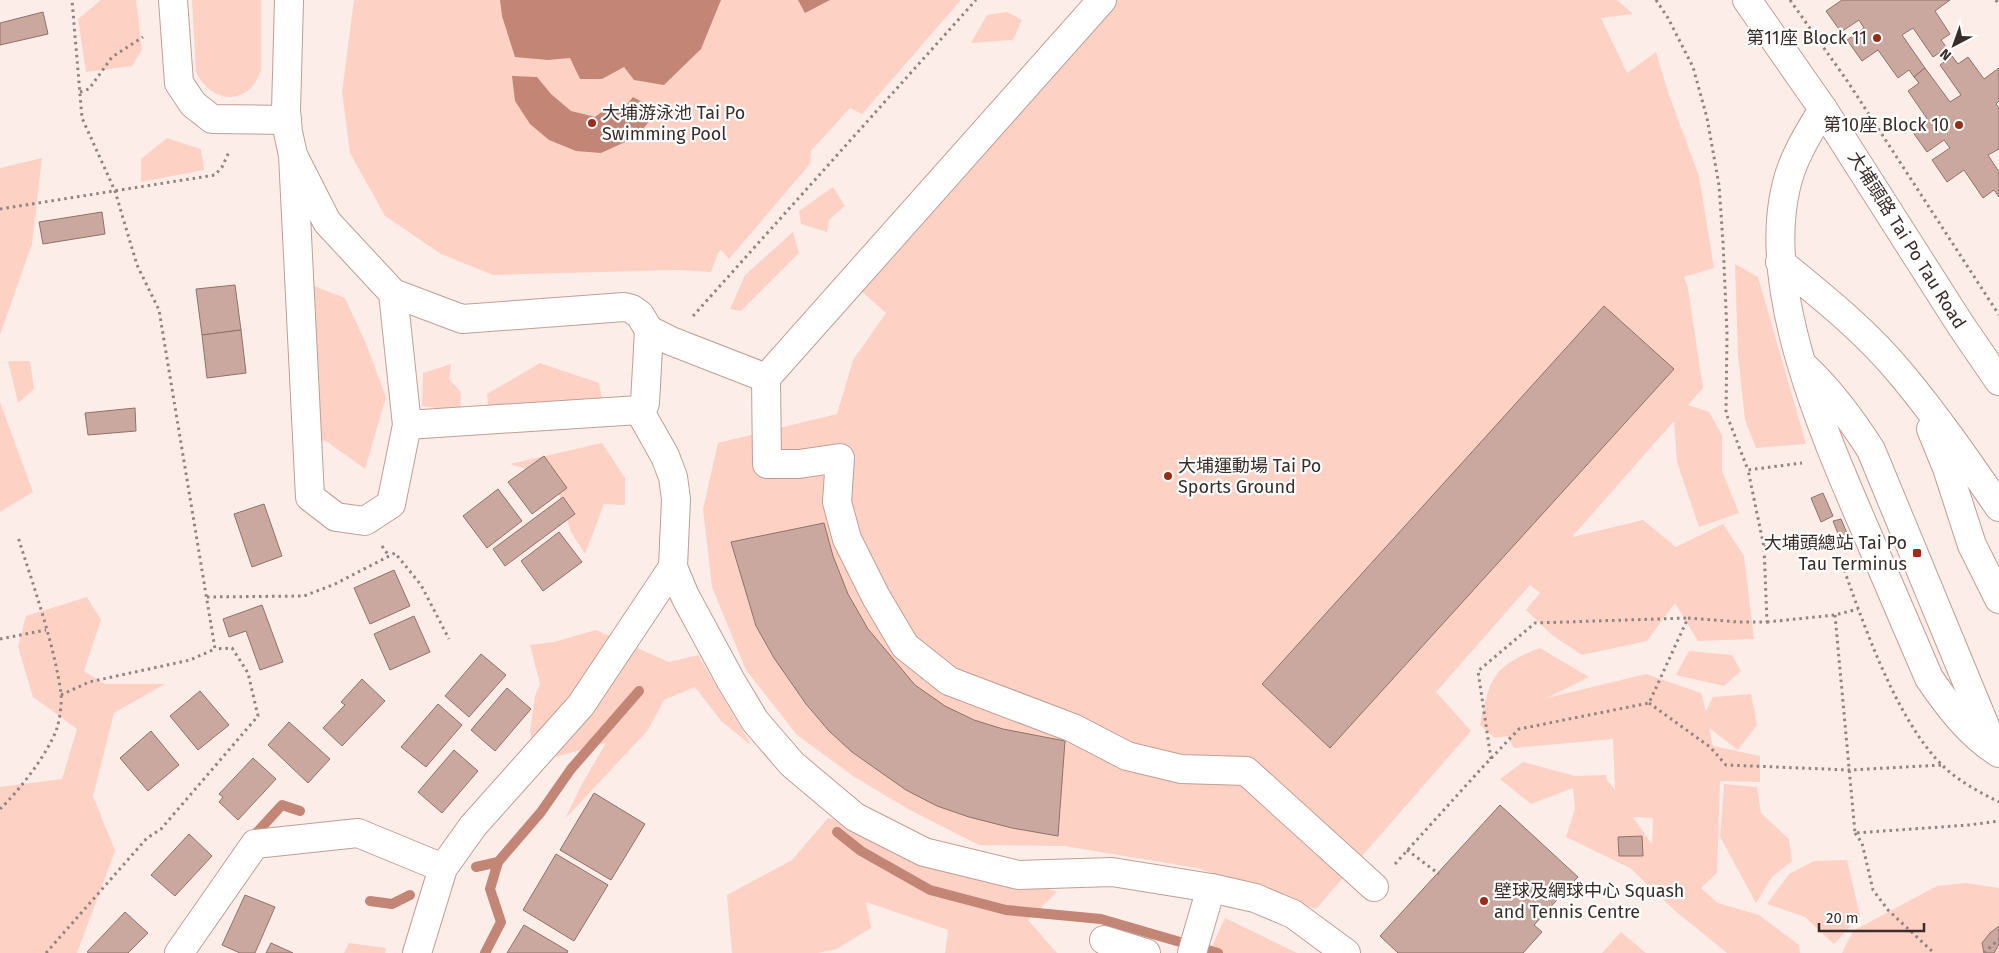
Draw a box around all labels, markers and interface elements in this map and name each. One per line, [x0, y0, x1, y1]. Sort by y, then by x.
north arrow [1929, 20, 1979, 70]
place label: 第11座 Block 11 [1746, 27, 1867, 49]
marker: 第11座 Block 11 [1871, 32, 1883, 44]
text: N [1937, 45, 1955, 64]
place label: 大埔游泳池 Tai Po Swimming Pool [602, 102, 745, 145]
place label: 第10座 Block 10 [1823, 114, 1949, 136]
marker: 大埔游泳池 Tai Po Swimming Pool [586, 117, 598, 129]
marker: 第10座 Block 10 [1953, 119, 1965, 131]
street label: 大埔頭路 Tai Po Tau Road [1843, 147, 1971, 333]
place label: 大埔運動場 Tai Po Sports Ground [1178, 455, 1321, 498]
marker: 大埔運動場 Tai Po Sports Ground [1162, 470, 1174, 482]
place label: 大埔頭總站 Tai Po Tau Terminus [1764, 532, 1907, 575]
marker: 大埔頭總站 Tai Po Tau Terminus [1911, 547, 1923, 559]
place label: 壁球及網球中心 Squash and Tennis Centre [1494, 880, 1684, 923]
marker: 壁球及網球中心 Squash and Tennis Centre [1478, 895, 1490, 907]
scale bar [1819, 900, 1924, 932]
text: 20 m [1826, 909, 1859, 927]

